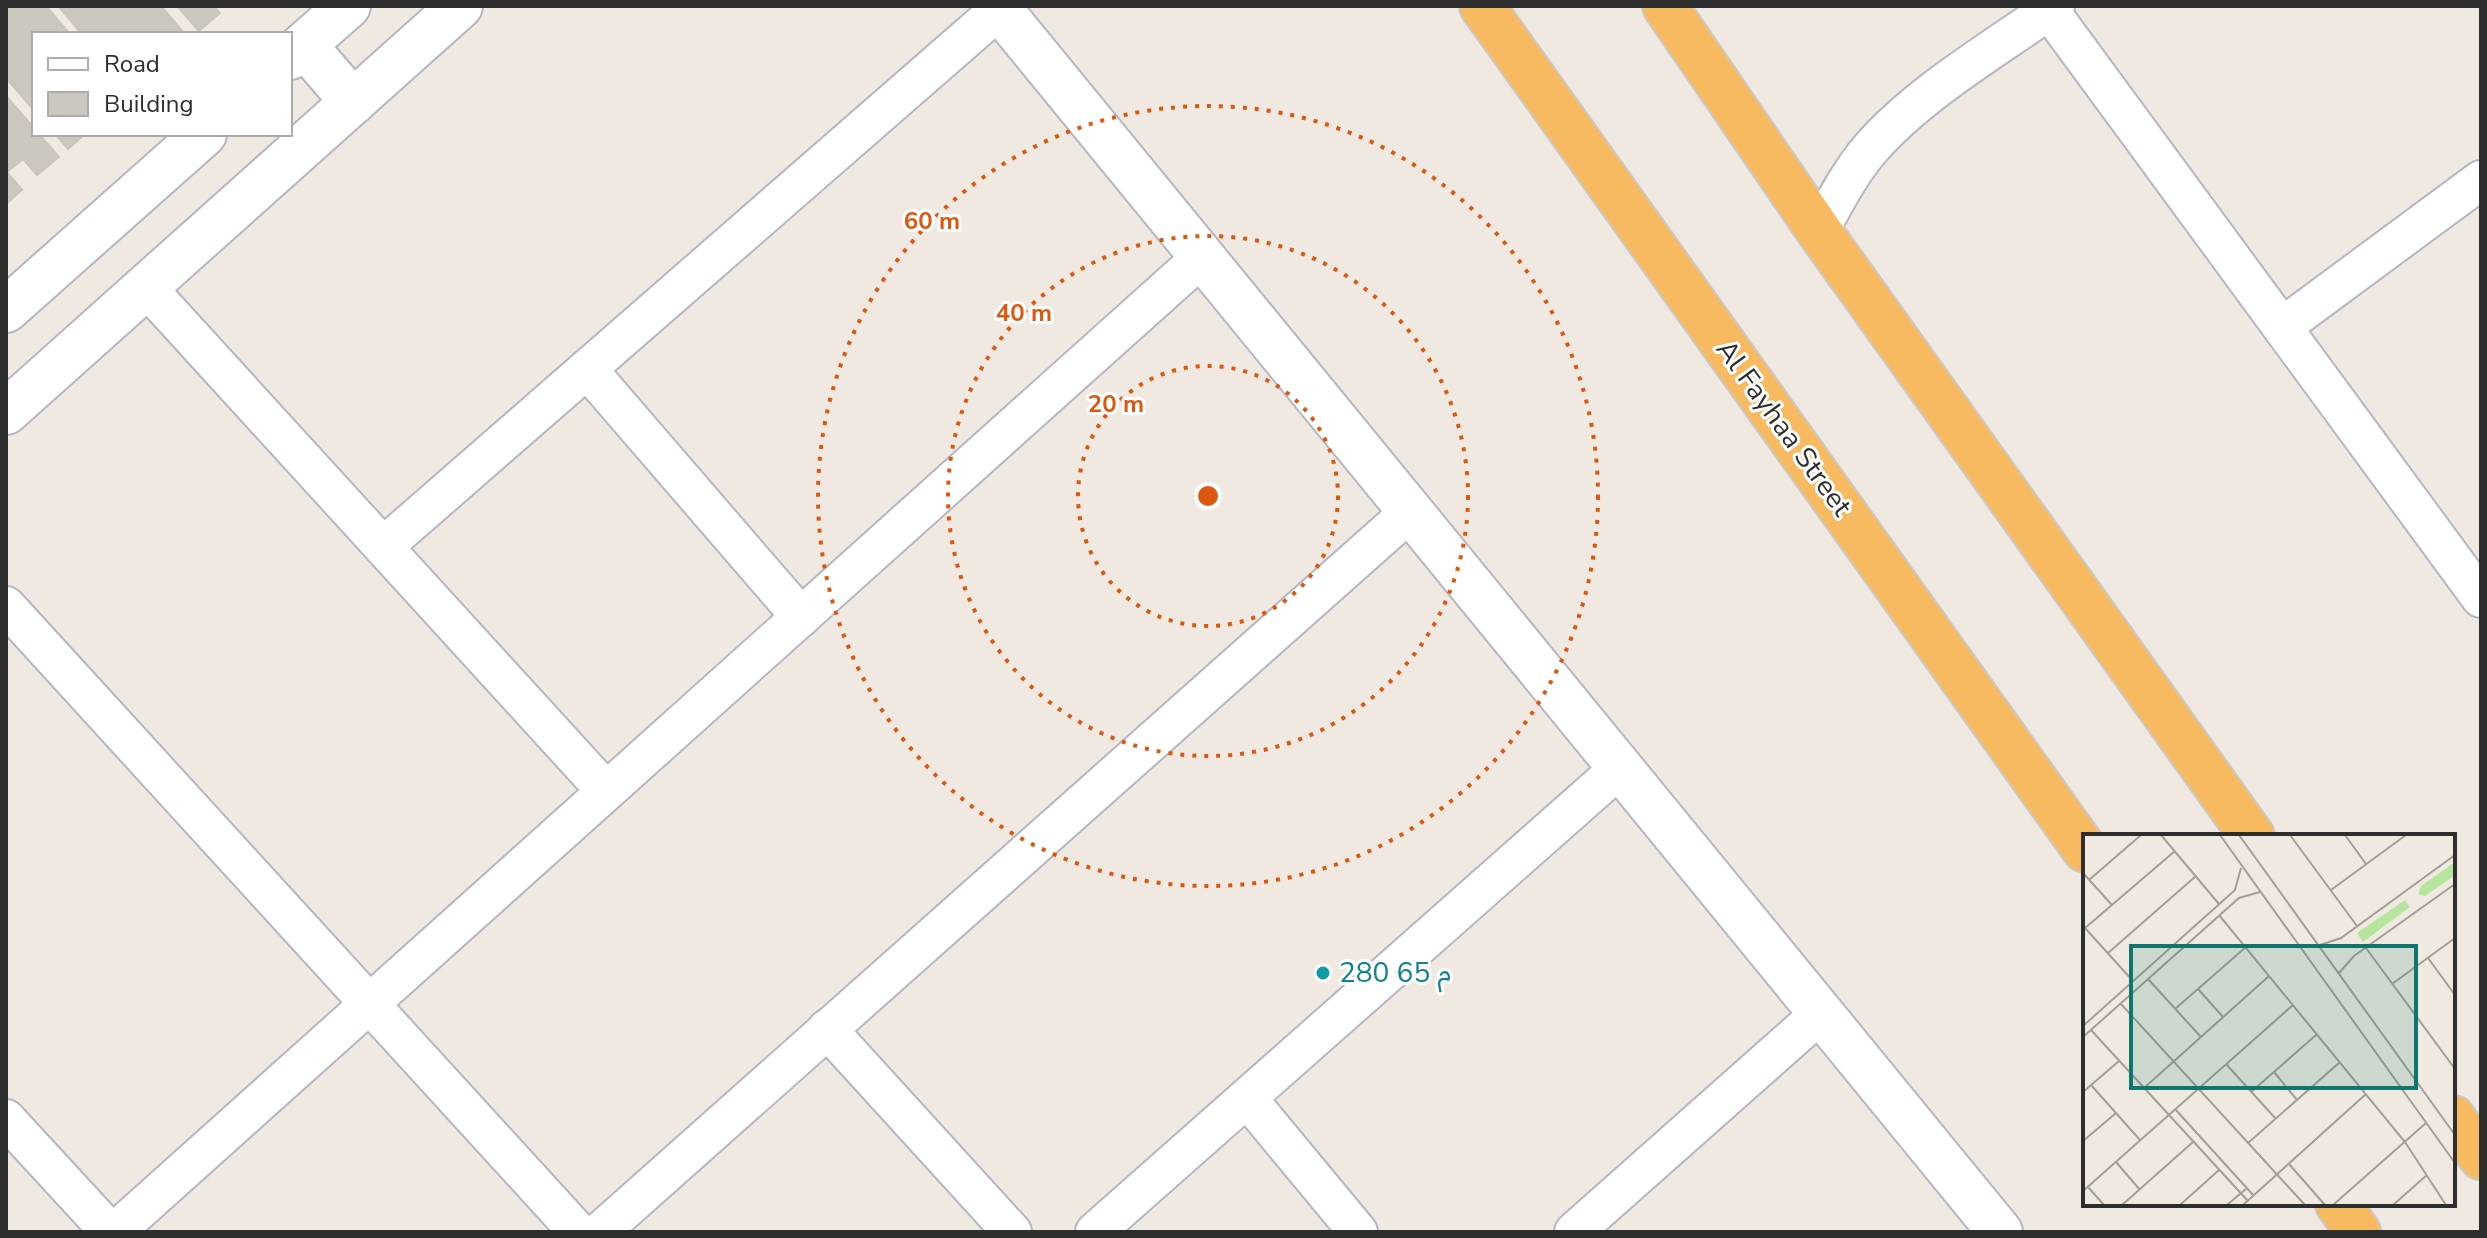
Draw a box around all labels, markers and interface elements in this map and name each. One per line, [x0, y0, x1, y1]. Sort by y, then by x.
legend [32, 32, 292, 136]
text: Road [104, 48, 160, 80]
text: Building [104, 88, 194, 120]
text: 60 m [904, 205, 960, 237]
text: 40 m [996, 297, 1052, 329]
street label: Al Fayhaa Street [1707, 332, 1861, 524]
text: 20 m [1088, 388, 1144, 420]
centre of rings [1194, 482, 1222, 510]
inset map [2083, 834, 2455, 1206]
place label: 280 م 65 [1339, 954, 1451, 993]
marker: 280 م 65 [1314, 964, 1332, 982]

